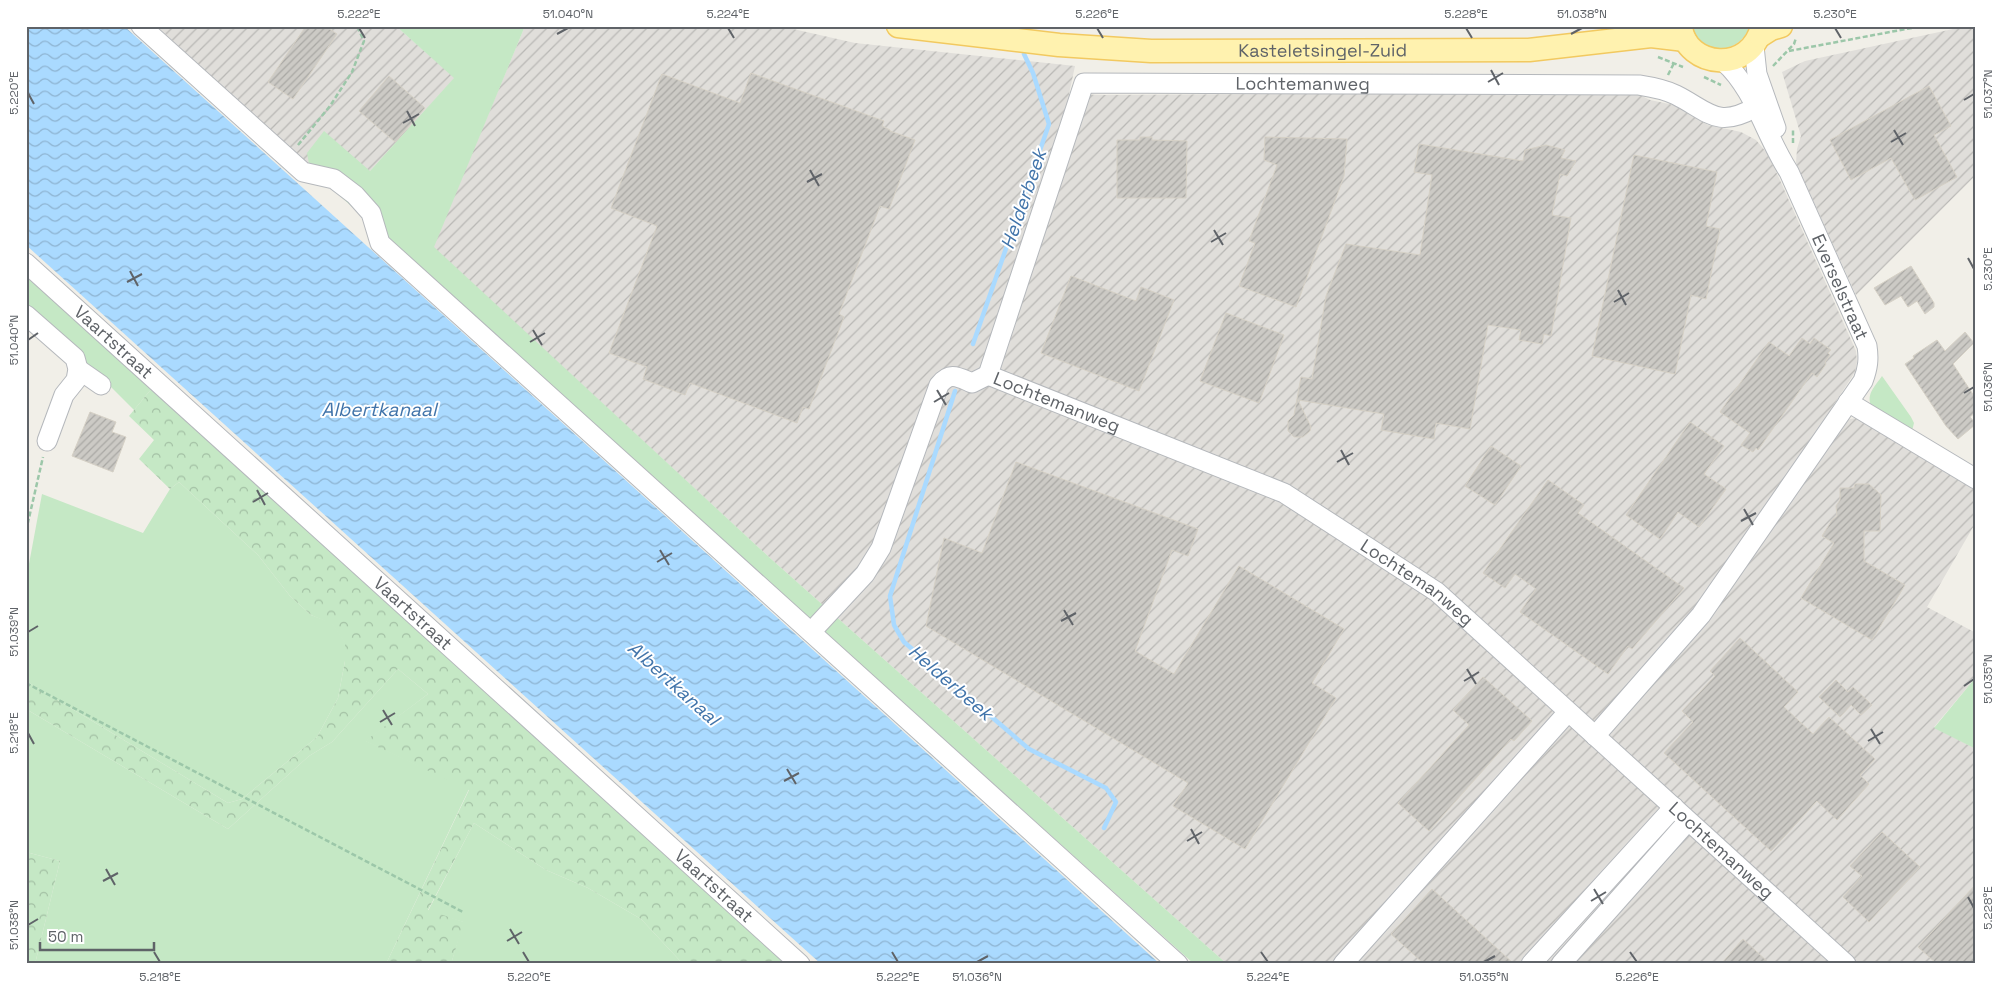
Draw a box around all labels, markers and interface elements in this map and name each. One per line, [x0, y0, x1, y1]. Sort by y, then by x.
text: 5.222°E [337, 6, 381, 22]
text: 51.040°N [543, 6, 593, 22]
text: 5.224°E [706, 6, 750, 22]
text: 5.226°E [1075, 6, 1119, 22]
text: 5.228°E [1444, 6, 1488, 22]
text: 51.038°N [1557, 6, 1607, 22]
text: 5.230°E [1813, 6, 1857, 22]
street label: Kasteletsingel-Zuid [1238, 38, 1407, 62]
text: 51.037°N [1980, 69, 1996, 119]
text: 5.220°E [6, 71, 22, 115]
street label: Lochtemanweg [1235, 72, 1370, 95]
water label: Helderbeek [995, 143, 1053, 252]
street label: Everselstraat [1807, 230, 1874, 343]
text: 5.230°E [1980, 247, 1996, 291]
street label: Vaartstraat [69, 300, 158, 384]
text: 51.040°N [6, 315, 22, 365]
text: 51.036°N [1980, 362, 1996, 412]
street label: Lochtemanweg [990, 366, 1124, 437]
water label: Albertkanaal [321, 397, 439, 422]
street label: Lochtemanweg [1356, 534, 1479, 631]
street label: Vaartstraat [369, 571, 458, 655]
text: 51.039°N [6, 607, 22, 657]
water label: Albertkanaal [623, 636, 727, 733]
water label: Helderbeek [903, 639, 1000, 728]
text: 51.035°N [1980, 654, 1996, 704]
text: 5.218°E [6, 712, 22, 754]
street label: Lochtemanweg [1664, 796, 1779, 904]
street label: Vaartstraat [670, 844, 758, 927]
text: 5.228°E [1980, 886, 1996, 930]
text: 51.038°N [6, 900, 22, 950]
scale bar [40, 920, 154, 952]
text: 50 m [48, 927, 83, 946]
text: 5.218°E [139, 969, 181, 985]
text: 5.220°E [507, 969, 551, 985]
text: 5.222°E [876, 969, 920, 985]
text: 51.036°N [952, 969, 1002, 985]
text: 5.224°E [1246, 969, 1290, 985]
text: 51.035°N [1459, 969, 1509, 985]
text: 5.226°E [1615, 969, 1659, 985]

